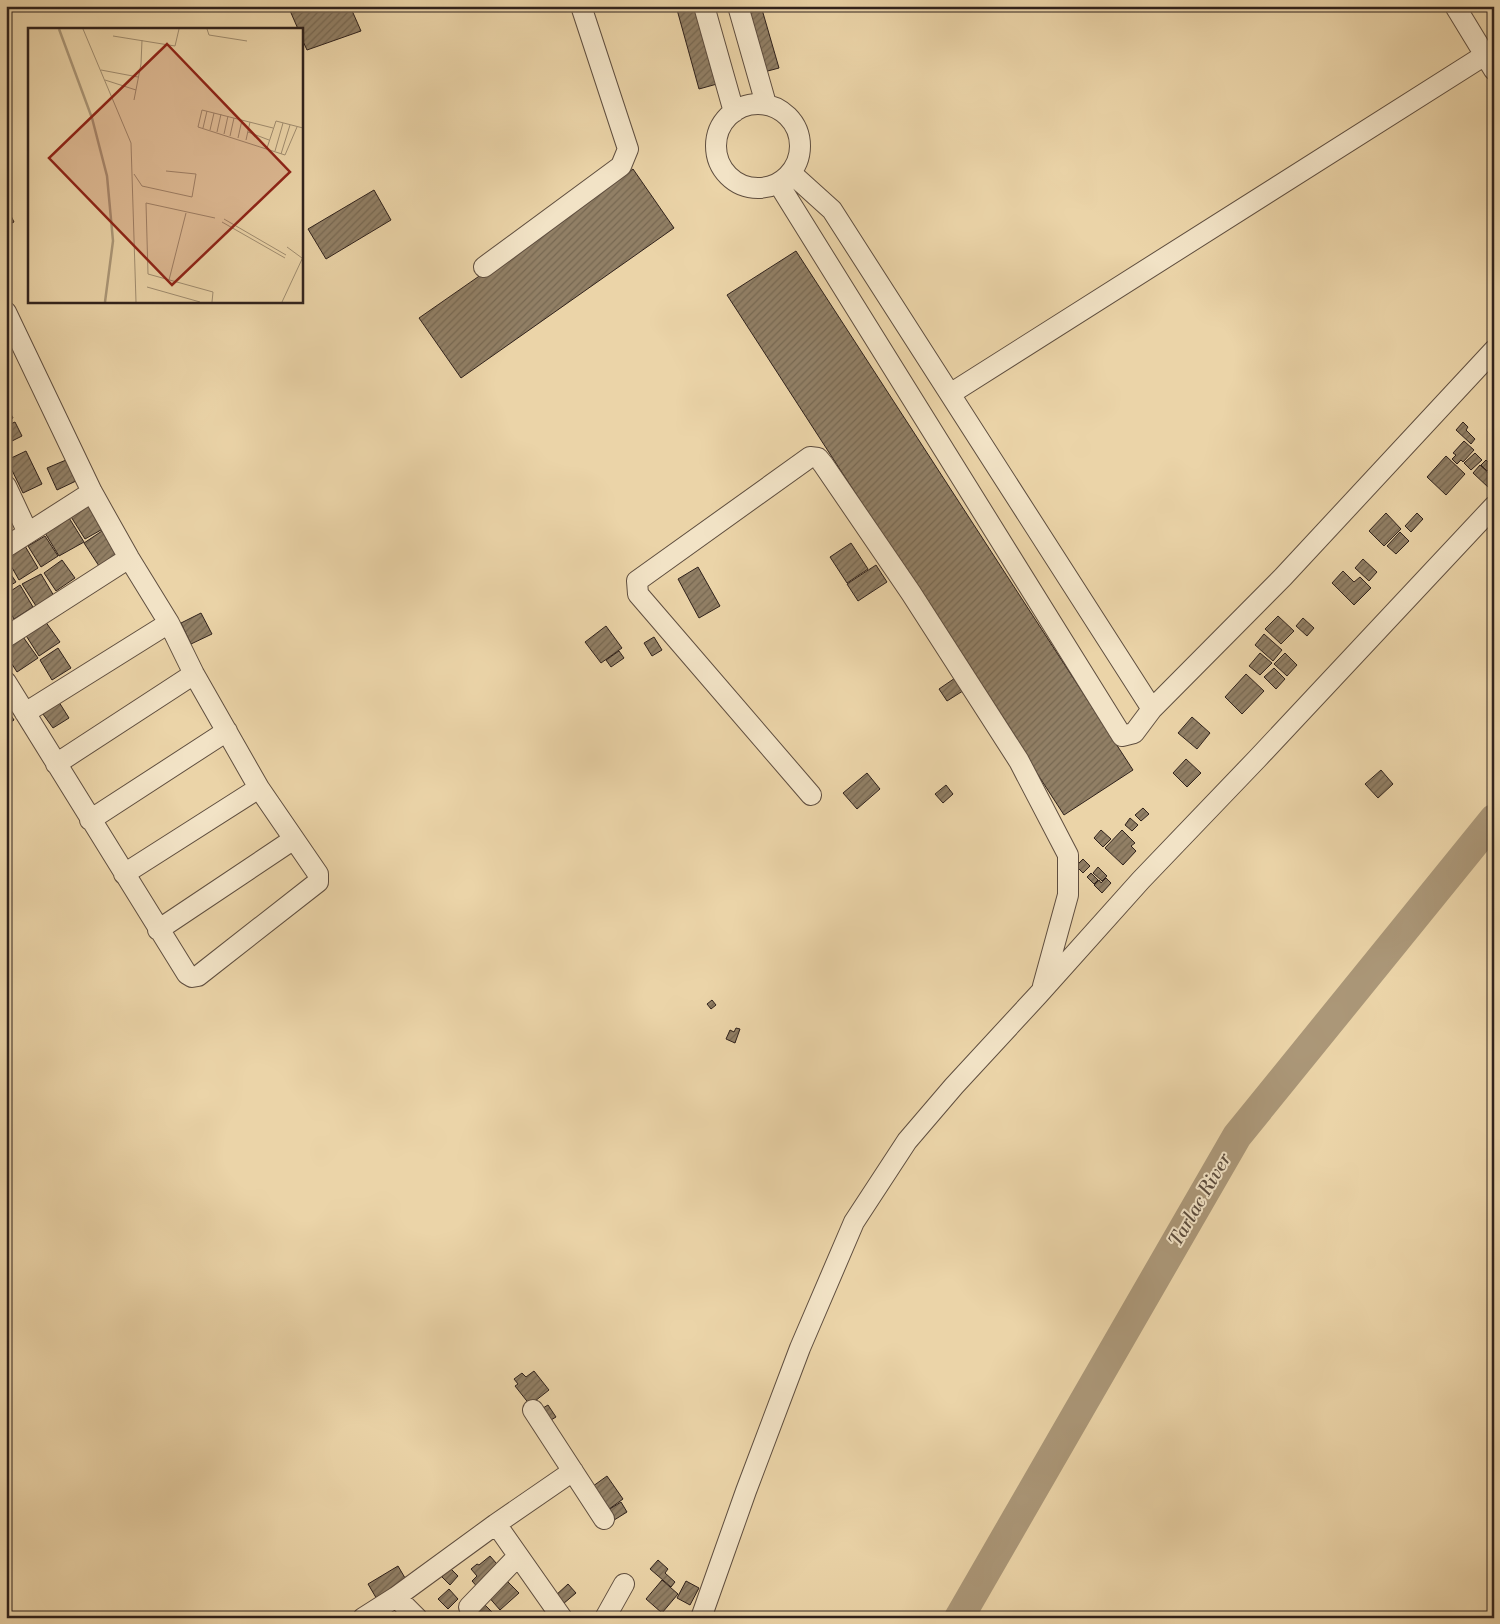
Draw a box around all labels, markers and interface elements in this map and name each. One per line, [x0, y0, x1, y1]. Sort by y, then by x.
inset map [28, 28, 302, 302]
water label: Tarlac River [1163, 1148, 1237, 1251]

